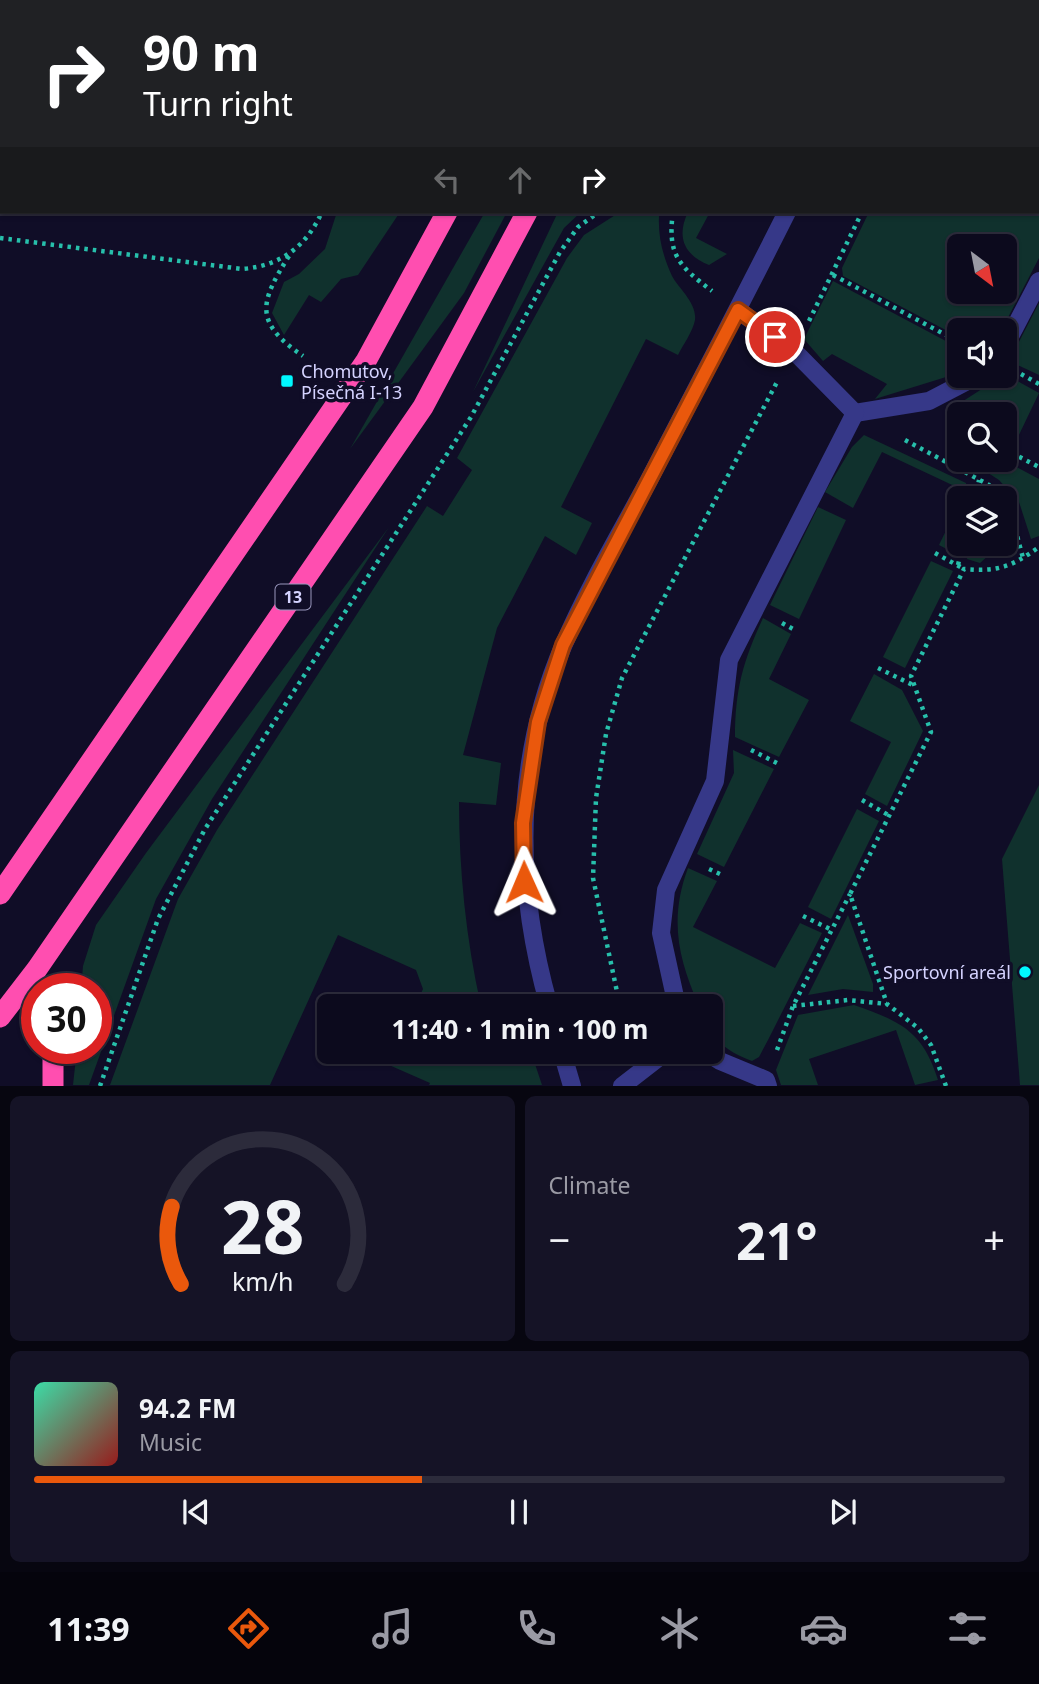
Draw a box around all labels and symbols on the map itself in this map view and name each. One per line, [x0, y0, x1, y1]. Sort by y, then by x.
north arrow [947, 234, 1017, 304]
pin [745, 307, 805, 367]
place label: Chomutov, Písečná I-13 [301, 359, 402, 404]
marker: Chomutov, Písečná I-13 [279, 373, 295, 389]
road number: 13 [276, 584, 310, 610]
position arrow [487, 845, 561, 919]
place label: Sportovní areál [883, 960, 1011, 984]
marker: Sportovní areál [1017, 964, 1033, 980]
speed limit sign: 30 [21, 973, 112, 1064]

